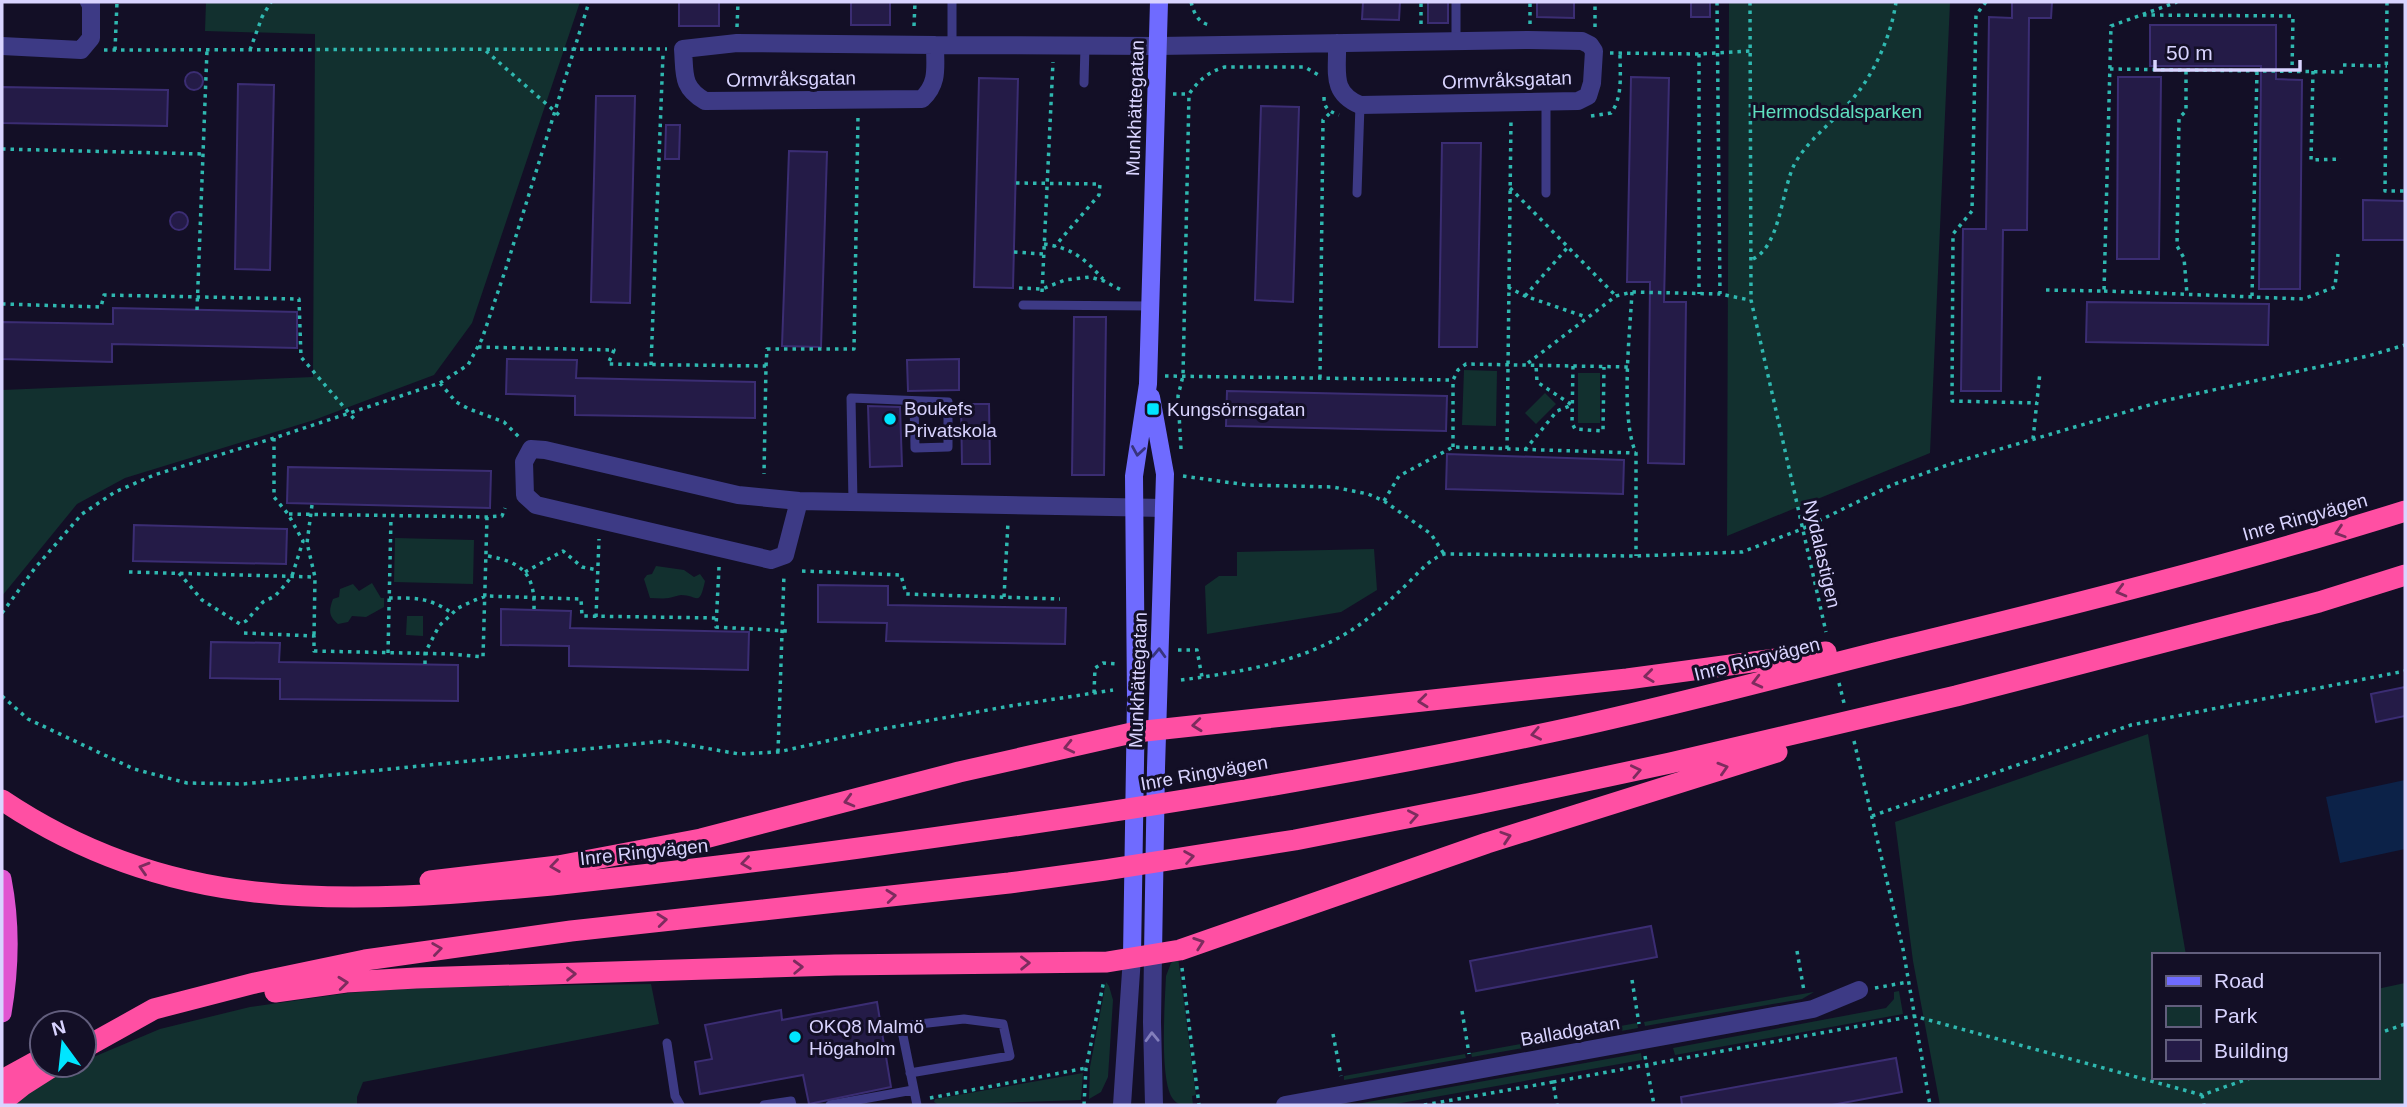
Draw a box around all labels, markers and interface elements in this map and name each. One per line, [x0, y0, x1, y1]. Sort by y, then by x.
scale bar [2155, 28, 2300, 72]
street label: Munkhättegatan [1122, 40, 1148, 176]
text: 50 m [2166, 41, 2213, 64]
street label: Ormvråksgatan [726, 67, 856, 91]
street label: Ormvråksgatan [1442, 67, 1572, 93]
park label: Hermodsdalsparken [1752, 101, 1922, 122]
place label: Boukefs Privatskola [904, 398, 997, 441]
place label: Kungsörnsgatan [1167, 399, 1305, 420]
marker: Kungsörnsgatan [1145, 401, 1161, 417]
marker: Boukefs Privatskola [882, 411, 898, 427]
one-way arrow [1130, 445, 1145, 457]
street label: Inre Ringvägen [2240, 489, 2370, 545]
street label: Nydalastigen [1799, 498, 1845, 610]
one-way arrow [2334, 523, 2346, 538]
one-way arrow [2115, 583, 2127, 597]
street label: Munkhättegatan [1125, 612, 1151, 748]
street label: Inre Ringvägen [1692, 633, 1822, 685]
one-way arrow [1152, 647, 1167, 658]
one-way arrow [1643, 668, 1655, 683]
one-way arrow [1751, 674, 1763, 688]
one-way arrow [1417, 693, 1429, 708]
one-way arrow [1191, 717, 1202, 732]
one-way arrow [1530, 726, 1542, 741]
one-way arrow [1063, 739, 1075, 753]
street label: Inre Ringvägen [1139, 751, 1269, 795]
one-way arrow [1717, 762, 1729, 776]
one-way arrow [1630, 764, 1642, 779]
one-way arrow [843, 793, 855, 808]
one-way arrow [1407, 810, 1419, 825]
one-way arrow [1500, 831, 1512, 845]
street label: Inre Ringvägen [579, 835, 709, 869]
one-way arrow [1183, 850, 1195, 865]
one-way arrow [740, 855, 752, 870]
one-way arrow [549, 858, 561, 873]
one-way arrow [138, 862, 150, 877]
one-way arrow [885, 889, 897, 904]
one-way arrow [656, 913, 668, 928]
one-way arrow [1192, 937, 1204, 951]
one-way arrow [431, 941, 442, 956]
legend [2152, 953, 2379, 1079]
one-way arrow [1021, 955, 1031, 971]
one-way arrow [793, 959, 804, 974]
one-way arrow [566, 966, 576, 982]
text: Road [2214, 969, 2264, 992]
one-way arrow [338, 976, 349, 991]
text: Park [2214, 1004, 2258, 1027]
north arrow [28, 1009, 98, 1079]
street label: Balladgatan [1519, 1012, 1621, 1050]
text: N [49, 1016, 68, 1040]
place label: OKQ8 Malmö Högaholm [809, 1016, 924, 1059]
marker: OKQ8 Malmö Högaholm [787, 1029, 803, 1045]
one-way arrow [1145, 1031, 1160, 1042]
text: Building [2214, 1039, 2289, 1062]

